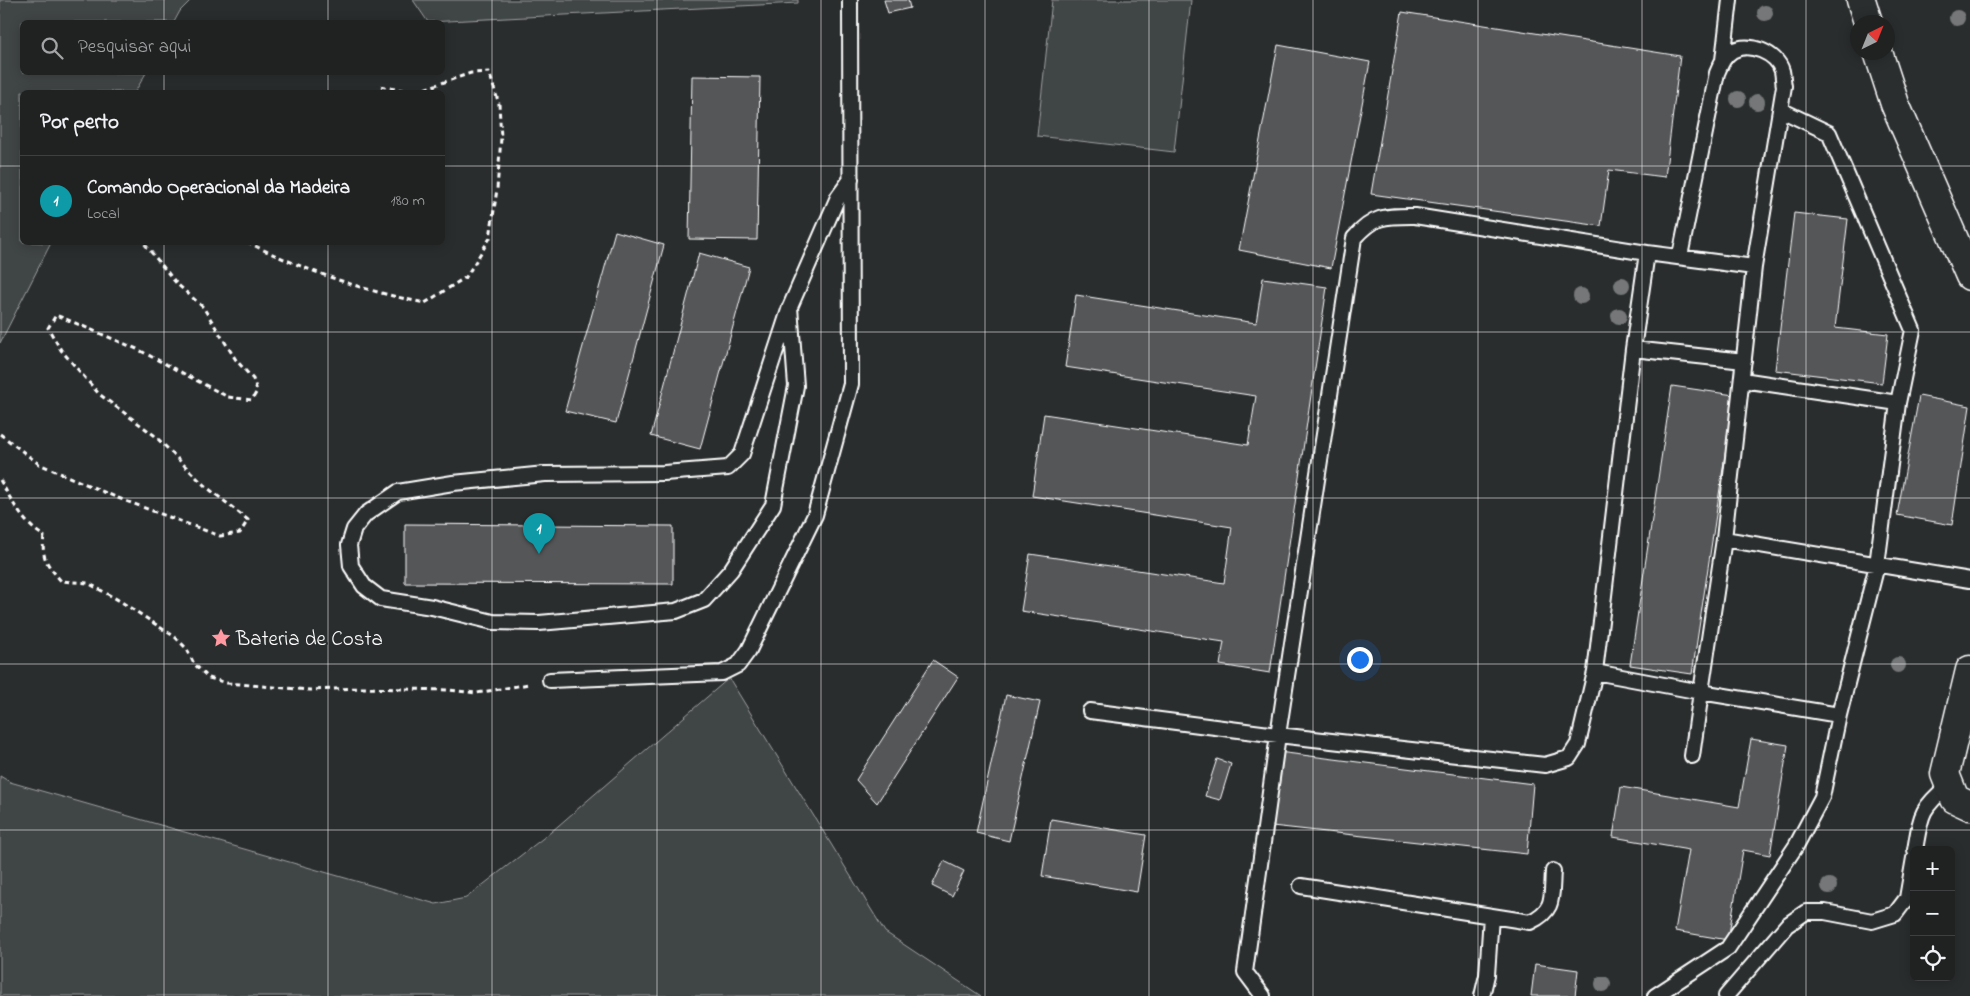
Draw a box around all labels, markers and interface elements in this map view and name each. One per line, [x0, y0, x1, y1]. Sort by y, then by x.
north arrow [1850, 15, 1895, 60]
search box [20, 20, 445, 75]
icon: search [38, 34, 66, 62]
text: Pesquisar aqui [78, 34, 191, 61]
text: Por perto [40, 108, 119, 138]
text: Comando Operacional da Madeira [87, 175, 350, 202]
text: 1 [53, 189, 59, 213]
text: 180 m [391, 189, 425, 213]
text: Local [87, 202, 120, 226]
pin: 1 [523, 513, 555, 554]
place label: Bateria de Costa [235, 625, 383, 655]
place icon: Bateria de Costa [210, 627, 232, 649]
your location [1347, 647, 1373, 673]
map controls [1910, 846, 1955, 981]
button: + [1910, 846, 1955, 891]
button: − [1910, 891, 1955, 936]
button: locate [1910, 936, 1955, 981]

